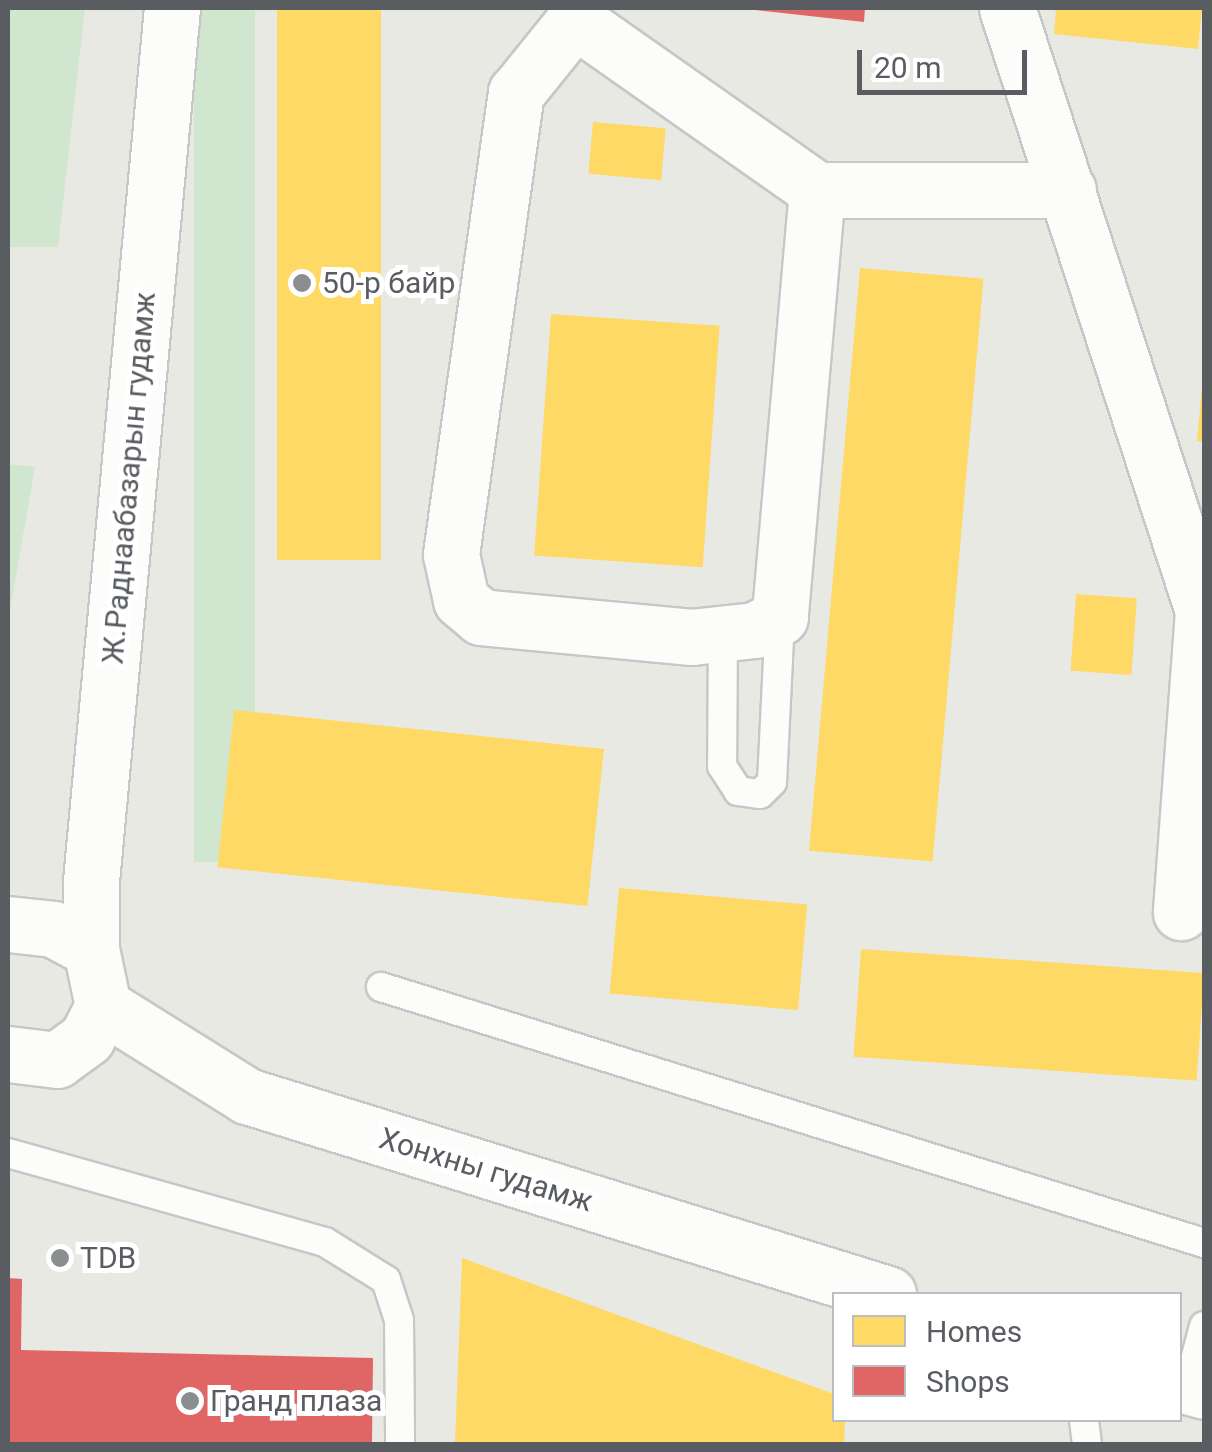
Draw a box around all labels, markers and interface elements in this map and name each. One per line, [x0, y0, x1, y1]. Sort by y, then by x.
scale bar [862, 30, 1032, 92]
text: 20 m [874, 50, 941, 85]
place label: 50-р байр [322, 265, 455, 301]
marker: 50-р байр [291, 272, 313, 294]
street label: Ж.Раднаабазарын гудамж [95, 291, 163, 665]
street label: Хонхны гудамж [375, 1120, 597, 1220]
place label: TDB [80, 1240, 136, 1276]
marker: TDB [49, 1247, 71, 1269]
legend [832, 1292, 1182, 1422]
text: Homes [926, 1314, 1022, 1349]
text: Shops [926, 1364, 1010, 1399]
place label: Гранд плаза [210, 1383, 382, 1419]
marker: Гранд плаза [179, 1390, 201, 1412]

